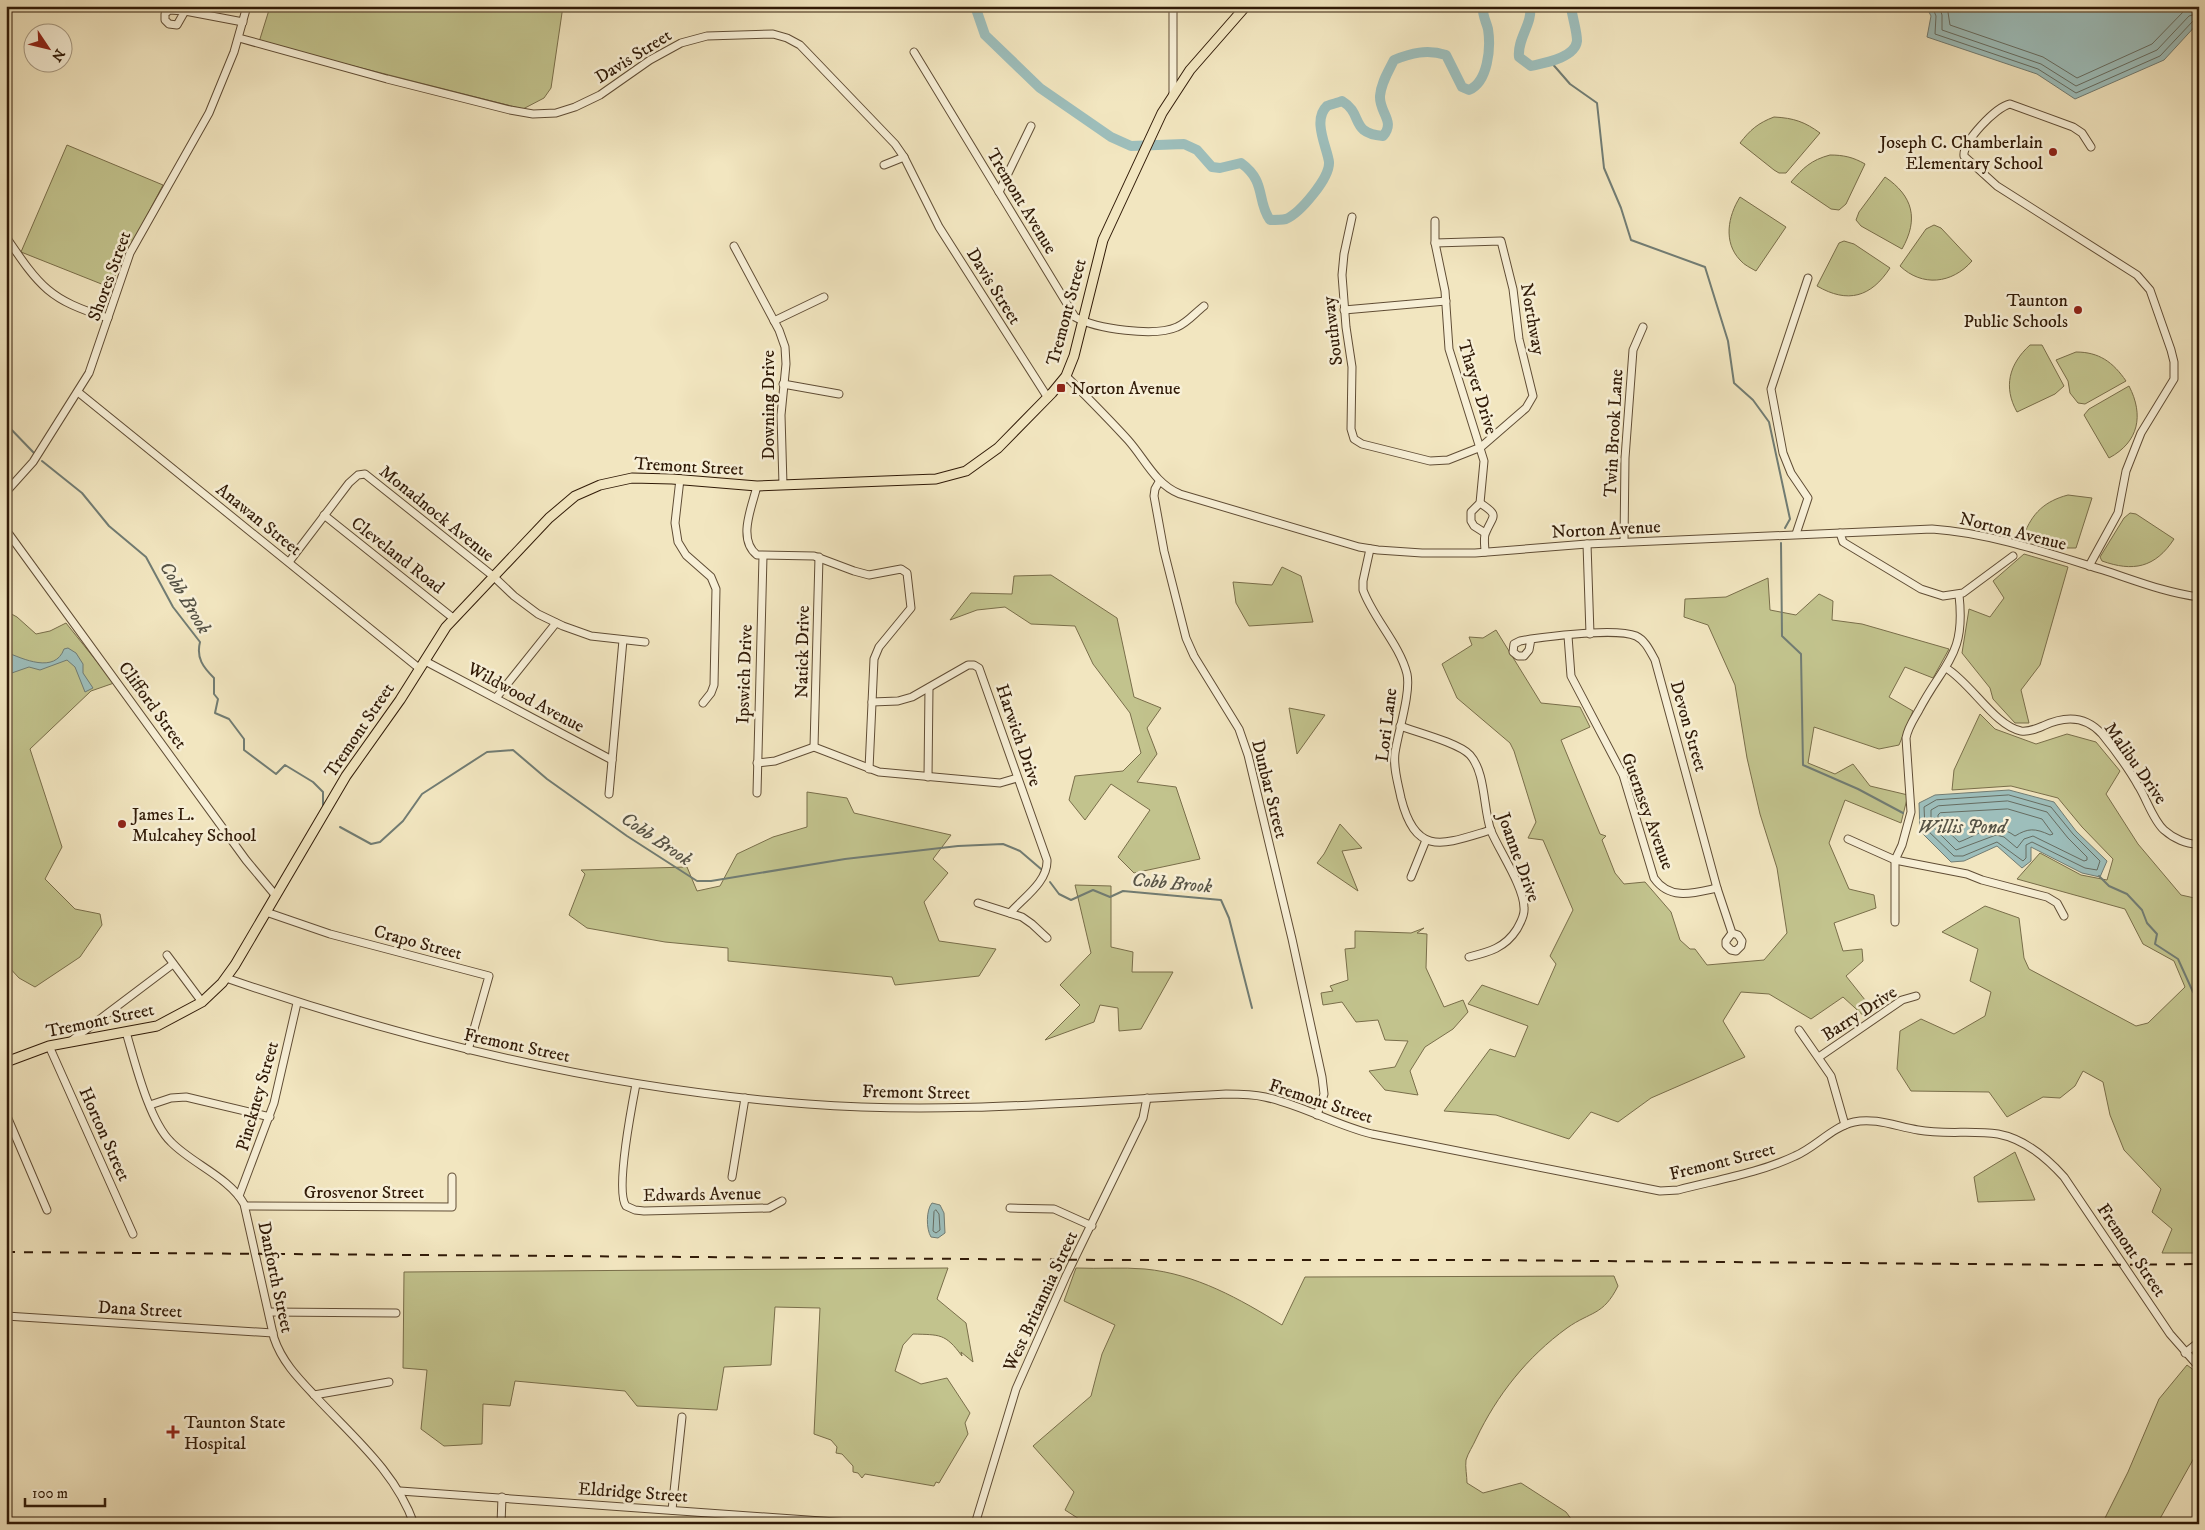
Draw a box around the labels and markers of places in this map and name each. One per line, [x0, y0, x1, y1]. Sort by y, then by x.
place label: Joseph C. Chamberlain Elementary School [1878, 132, 2044, 175]
marker: Joseph C. Chamberlain Elementary School [2047, 146, 2059, 158]
place label: Taunton Public Schools [1963, 290, 2069, 333]
marker: Taunton Public Schools [2072, 304, 2084, 316]
place label: Norton Avenue [1071, 378, 1180, 400]
marker: Norton Avenue [1055, 382, 1067, 394]
place label: James L. Mulcahey School [130, 804, 257, 847]
marker: James L. Mulcahey School [116, 818, 128, 830]
place label: Taunton State Hospital [184, 1412, 286, 1455]
marker: Taunton State Hospital [166, 1425, 180, 1439]

